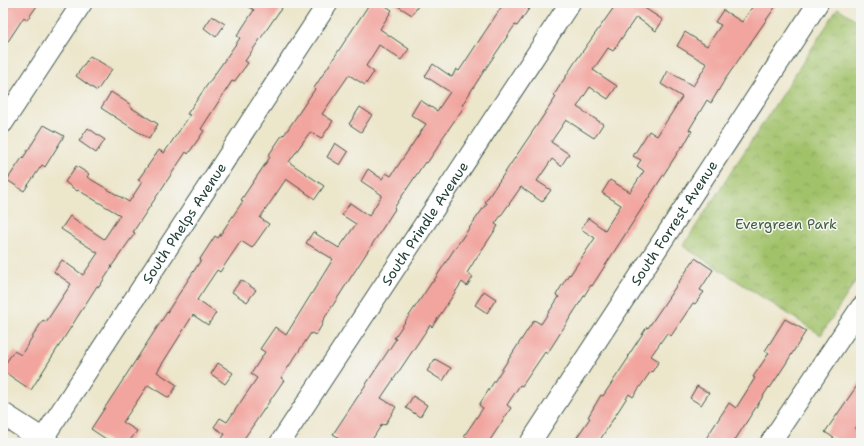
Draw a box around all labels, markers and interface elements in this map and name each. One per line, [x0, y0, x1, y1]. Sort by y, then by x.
street label: South Forrest Avenue [627, 157, 722, 289]
street label: South Prindle Avenue [377, 158, 472, 289]
street label: South Phelps Avenue [138, 159, 230, 287]
park label: Evergreen Park [735, 215, 837, 233]

